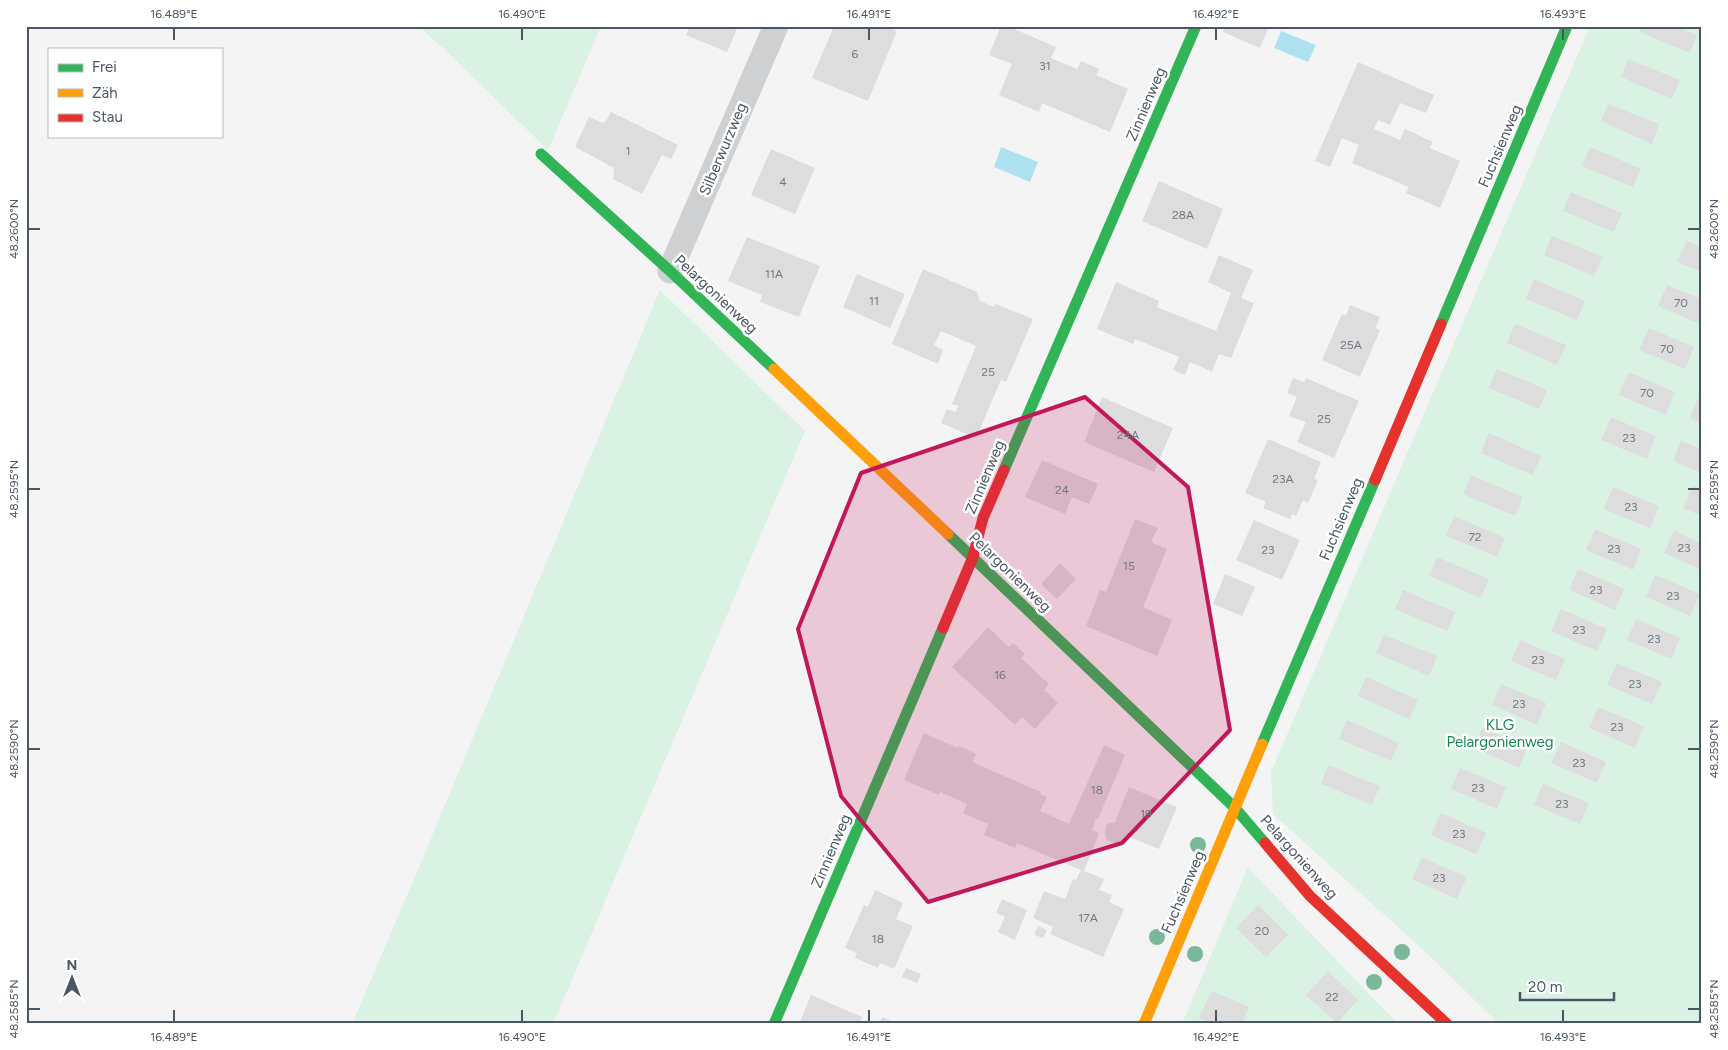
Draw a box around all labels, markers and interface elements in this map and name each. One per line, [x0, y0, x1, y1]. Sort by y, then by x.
text: 16.489°E [150, 7, 198, 21]
text: 16.490°E [498, 7, 546, 21]
text: 16.491°E [847, 7, 891, 21]
text: 16.492°E [1193, 7, 1239, 21]
text: 16.493°E [1540, 7, 1586, 21]
house number: 6 [852, 47, 859, 61]
legend [48, 48, 222, 138]
text: Frei [92, 58, 117, 76]
house number: 31 [1039, 59, 1051, 73]
street label: Zinnienweg [1122, 64, 1170, 144]
text: Zäh [92, 84, 118, 102]
street label: Silberwurzweg [695, 100, 751, 198]
street label: Fuchsienweg [1474, 102, 1526, 190]
text: Stau [92, 108, 123, 126]
house number: 1 [626, 144, 630, 158]
house number: 4 [779, 175, 787, 189]
text: 48.2600°N [7, 199, 21, 259]
text: 48.2600°N [1707, 199, 1721, 259]
house number: 28A [1172, 208, 1194, 222]
street label: Pelargonienweg [671, 251, 761, 337]
house number: 11A [765, 267, 783, 281]
house number: 11 [869, 294, 879, 308]
house number: 70 [1674, 296, 1688, 310]
house number: 25A [1340, 338, 1362, 352]
house number: 70 [1660, 342, 1674, 356]
house number: 25 [981, 365, 995, 379]
house number: 70 [1640, 386, 1654, 400]
house number: 25 [1317, 412, 1331, 426]
house number: 24A [1117, 428, 1139, 442]
house number: 23 [1622, 431, 1636, 445]
street label: Zinnienweg [961, 437, 1009, 517]
text: 48.2595°N [7, 460, 21, 518]
text: 48.2595°N [1707, 460, 1721, 518]
house number: 23A [1272, 472, 1294, 486]
street label: Fuchsienweg [1315, 475, 1367, 563]
house number: 24 [1055, 483, 1070, 497]
house number: 23 [1624, 500, 1638, 514]
street label: Pelargonienweg [965, 528, 1055, 616]
house number: 72 [1468, 530, 1482, 544]
house number: 23 [1677, 541, 1691, 555]
house number: 23 [1607, 542, 1621, 556]
house number: 23 [1261, 543, 1275, 557]
house number: 15 [1123, 559, 1135, 573]
house number: 23 [1589, 583, 1603, 597]
house number: 23 [1666, 589, 1680, 603]
house number: 23 [1572, 623, 1586, 637]
house number: 23 [1647, 632, 1661, 646]
house number: 23 [1531, 653, 1545, 667]
house number: 16 [994, 668, 1006, 682]
house number: 23 [1628, 677, 1642, 691]
house number: 23 [1512, 697, 1526, 711]
park label: KLG Pelargonienweg [1446, 716, 1554, 751]
text: 48.2590°N [7, 719, 21, 779]
text: 48.2590°N [1707, 719, 1721, 779]
house number: 23 [1610, 720, 1624, 734]
house number: 23 [1572, 756, 1586, 770]
house number: 23 [1471, 781, 1485, 795]
house number: 18 [1091, 783, 1103, 797]
house number: 23 [1555, 797, 1569, 811]
house number: 19 [1140, 807, 1152, 821]
street label: Zinnienweg [807, 811, 855, 891]
street label: Pelargonienweg [1256, 811, 1342, 903]
house number: 23 [1452, 827, 1466, 841]
street label: Fuchsienweg [1157, 848, 1209, 936]
house number: 23 [1432, 871, 1446, 885]
house number: 17A [1078, 911, 1098, 925]
house number: 20 [1255, 924, 1270, 938]
house number: 18 [872, 932, 884, 946]
north arrow [48, 952, 98, 1002]
text: N [67, 957, 77, 974]
scale bar [1520, 970, 1614, 1002]
text: 20 m [1528, 978, 1562, 996]
text: 48.2585°N [7, 980, 21, 1038]
text: 48.2585°N [1707, 980, 1721, 1038]
house number: 22 [1325, 990, 1339, 1004]
text: 16.489°E [150, 1030, 198, 1044]
text: 16.490°E [498, 1030, 546, 1044]
text: 16.491°E [847, 1030, 891, 1044]
text: 16.492°E [1193, 1030, 1239, 1044]
text: 16.493°E [1540, 1030, 1586, 1044]

